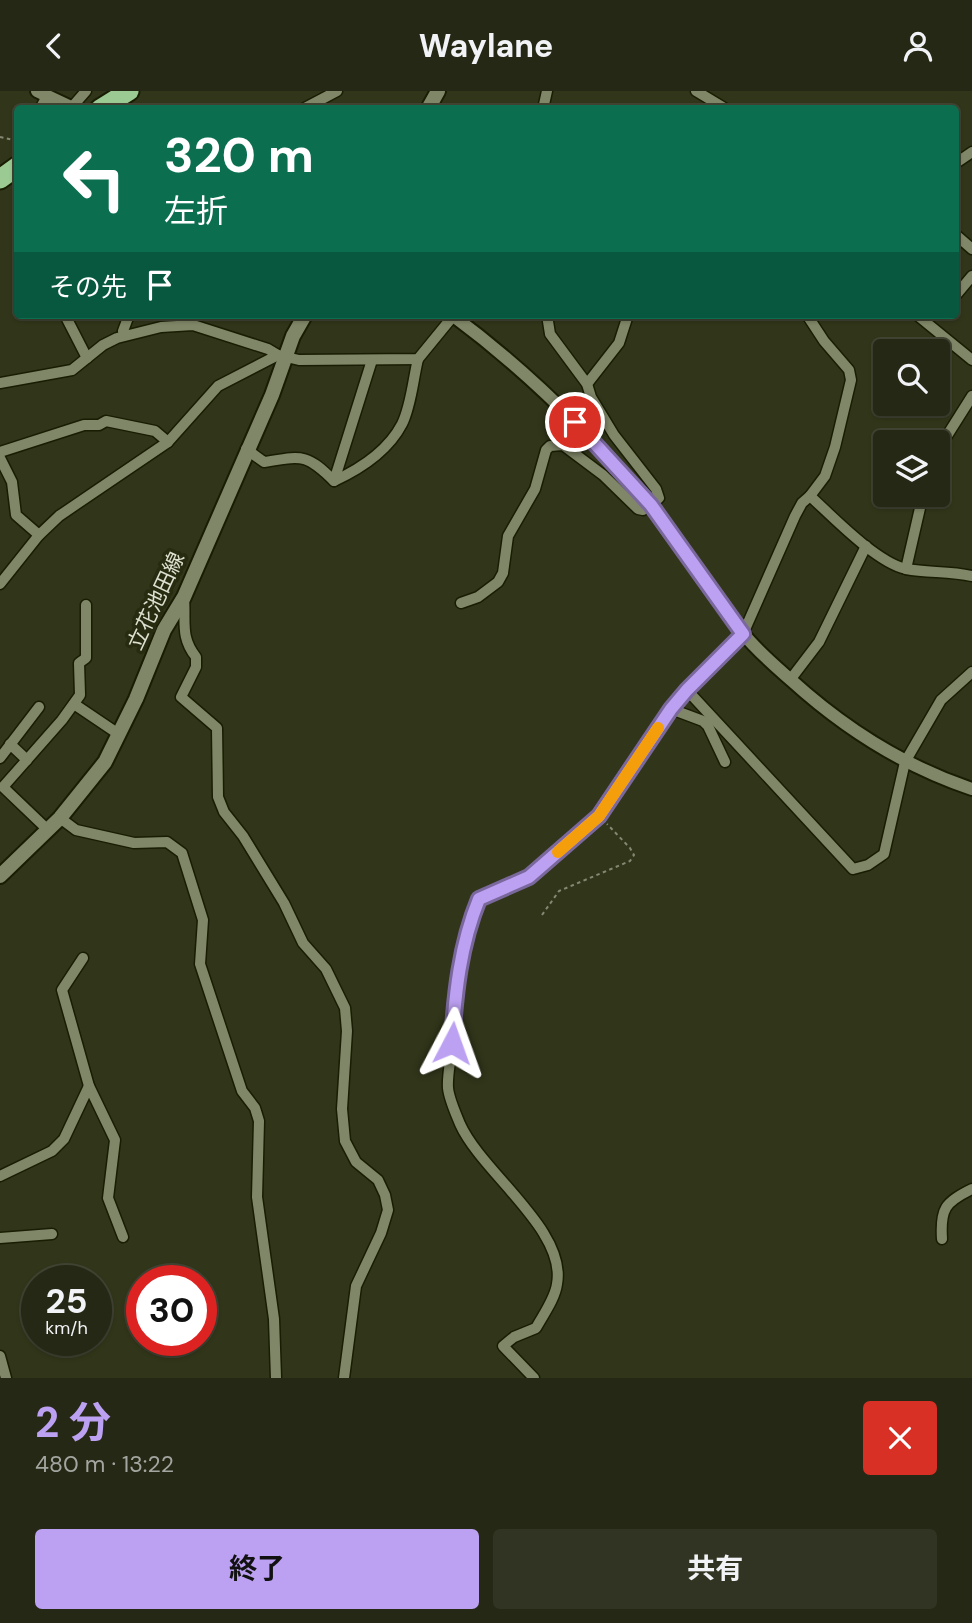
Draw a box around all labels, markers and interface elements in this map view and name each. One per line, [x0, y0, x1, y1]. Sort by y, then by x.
text: Waylane [419, 25, 553, 67]
icon: back [35, 27, 73, 65]
icon: person [899, 27, 937, 65]
text: 320 m [164, 123, 314, 187]
icon: left [49, 133, 140, 224]
text: 左折 [164, 190, 228, 232]
icon: arrive [141, 266, 179, 304]
text: その先 [49, 270, 127, 304]
map controls [873, 339, 950, 507]
button: search [873, 339, 950, 416]
pin [545, 392, 605, 452]
icon: arrive [556, 403, 594, 441]
button: layers [873, 430, 950, 507]
street label: 立花池田線 [121, 548, 191, 654]
position arrow [415, 1006, 489, 1080]
speed limit sign: 30 [126, 1265, 217, 1356]
text: 25 [46, 1278, 87, 1324]
text: km/h [45, 1316, 88, 1340]
text: 2 分 [35, 1395, 111, 1450]
button: close [863, 1401, 937, 1475]
text: 480 m · 13:22 [35, 1449, 174, 1479]
button: 終了 [35, 1529, 479, 1609]
button: 共有 [493, 1529, 937, 1609]

